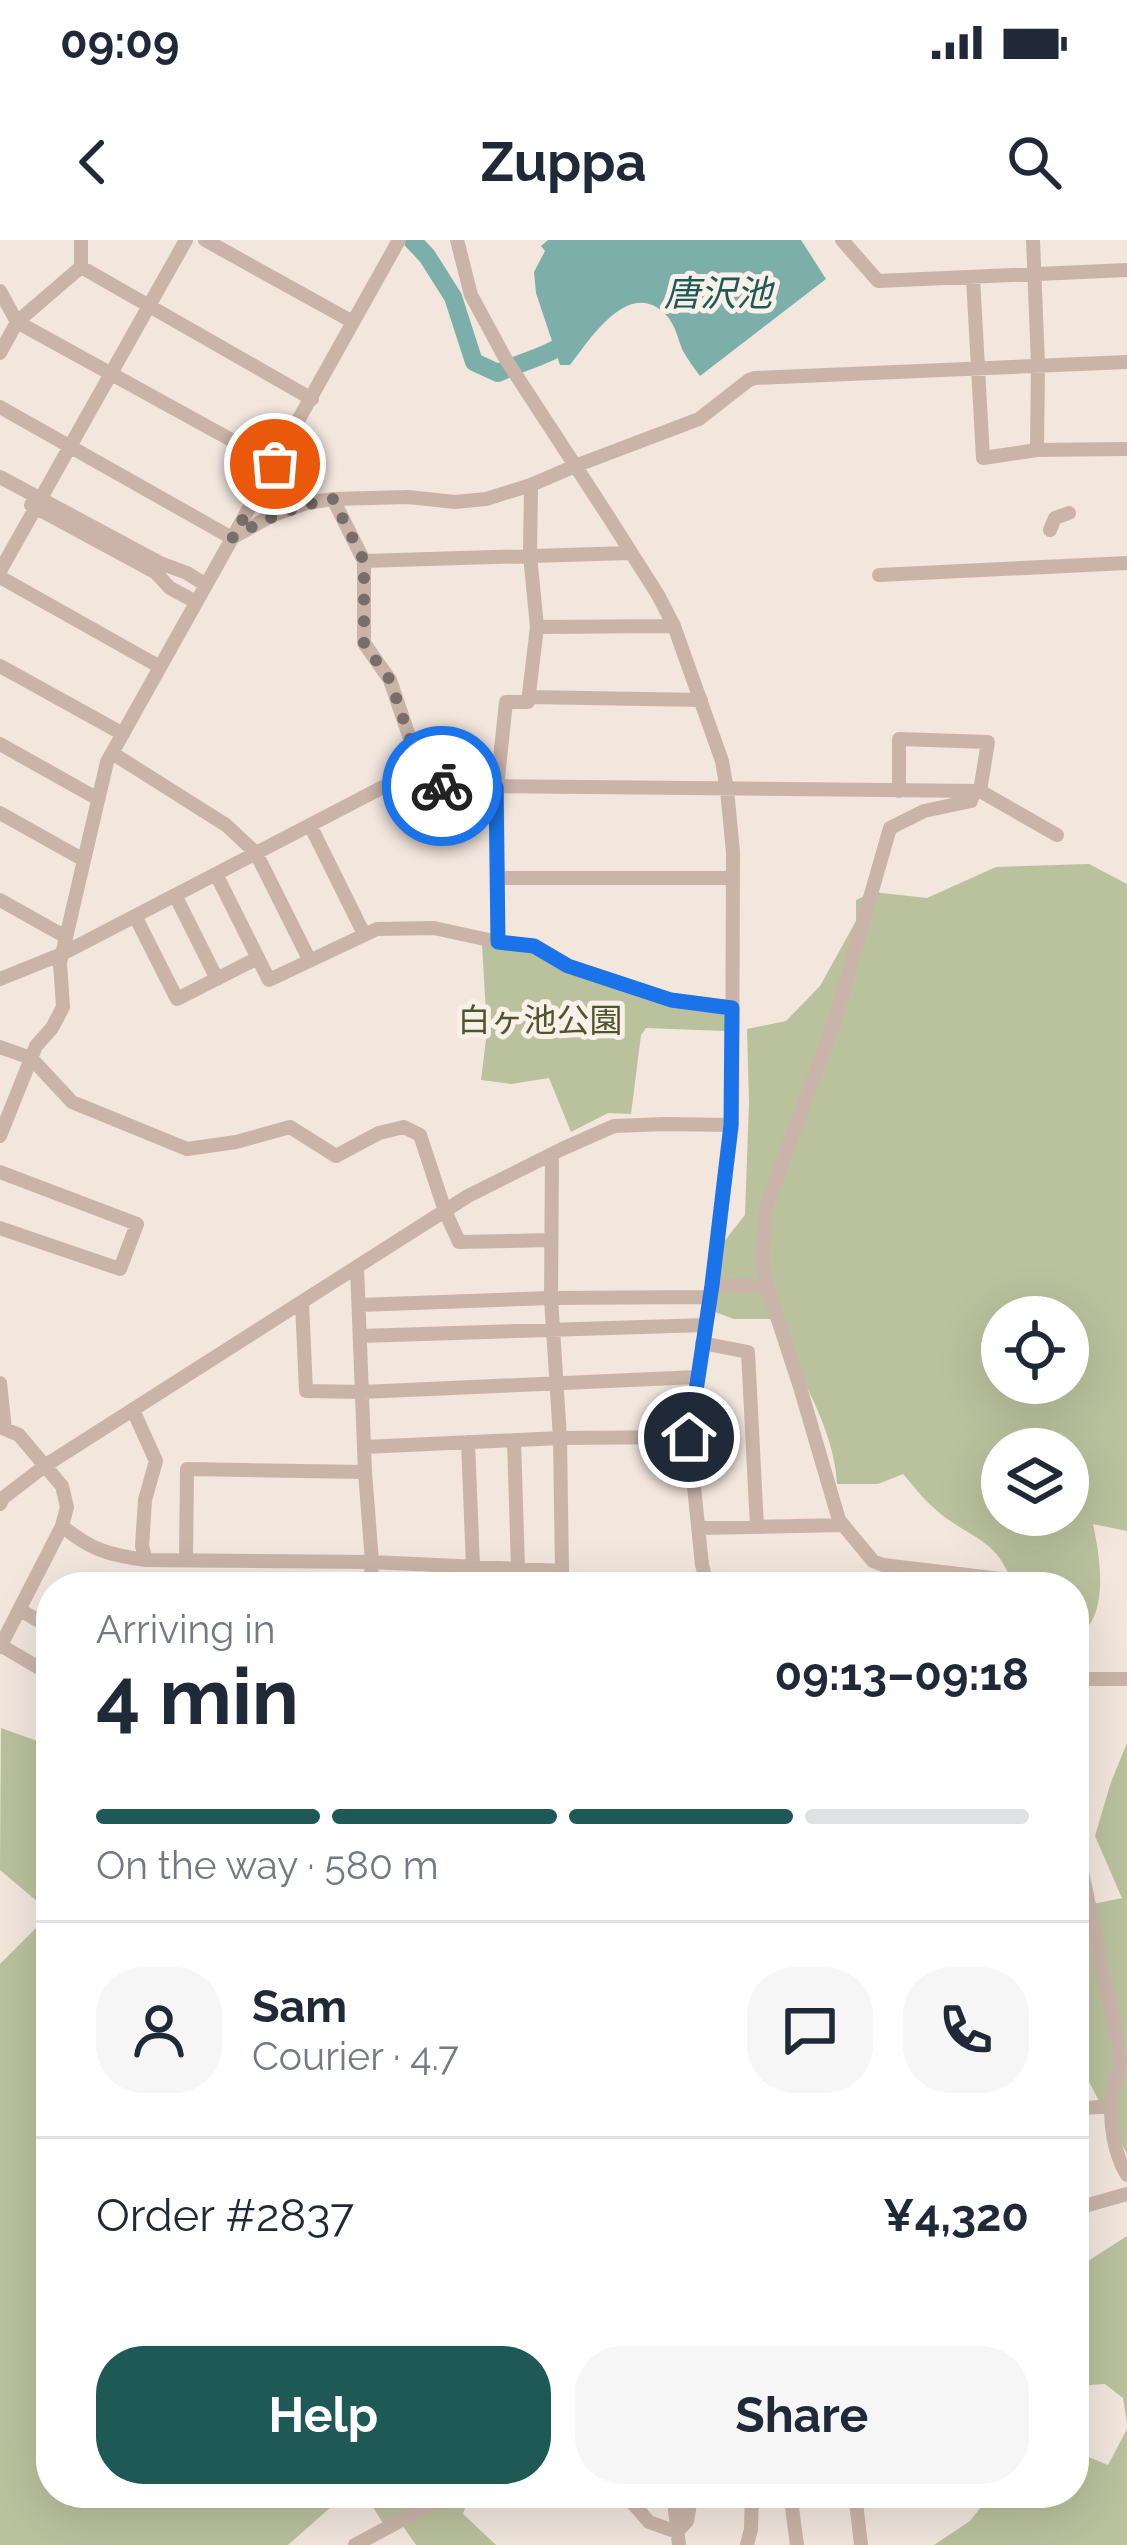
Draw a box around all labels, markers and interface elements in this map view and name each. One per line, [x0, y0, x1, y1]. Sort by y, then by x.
text: 09:09 [60, 16, 179, 69]
icon: back [60, 129, 126, 195]
icon: search [1001, 129, 1067, 195]
text: Zuppa [480, 130, 647, 194]
water label: 唐沢池 [664, 272, 775, 314]
pin [224, 413, 326, 515]
icon: bag [242, 431, 308, 497]
courier [382, 726, 502, 846]
icon: bike [409, 753, 475, 819]
park label: 白ヶ池公園 [458, 1001, 623, 1040]
map controls [981, 1296, 1089, 1536]
button: locate [981, 1296, 1089, 1404]
pin [638, 1386, 740, 1488]
icon: home [656, 1404, 722, 1470]
button: layers [981, 1428, 1089, 1536]
text: Arriving in [96, 1606, 276, 1652]
text: 09:13–09:18 [775, 1648, 1029, 1701]
text: 4 min [96, 1651, 299, 1742]
text: On the way · 580 m [96, 1842, 439, 1888]
button: person [96, 1967, 222, 2093]
button: chat [747, 1967, 873, 2093]
button: phone [903, 1967, 1029, 2093]
text: Sam [252, 1980, 347, 2033]
text: Courier · 4.7 [252, 2033, 459, 2079]
text: Order #2837 [96, 2189, 354, 2242]
text: ¥4,320 [883, 2189, 1029, 2242]
button: Help [96, 2346, 551, 2484]
button: Share [575, 2346, 1029, 2484]

